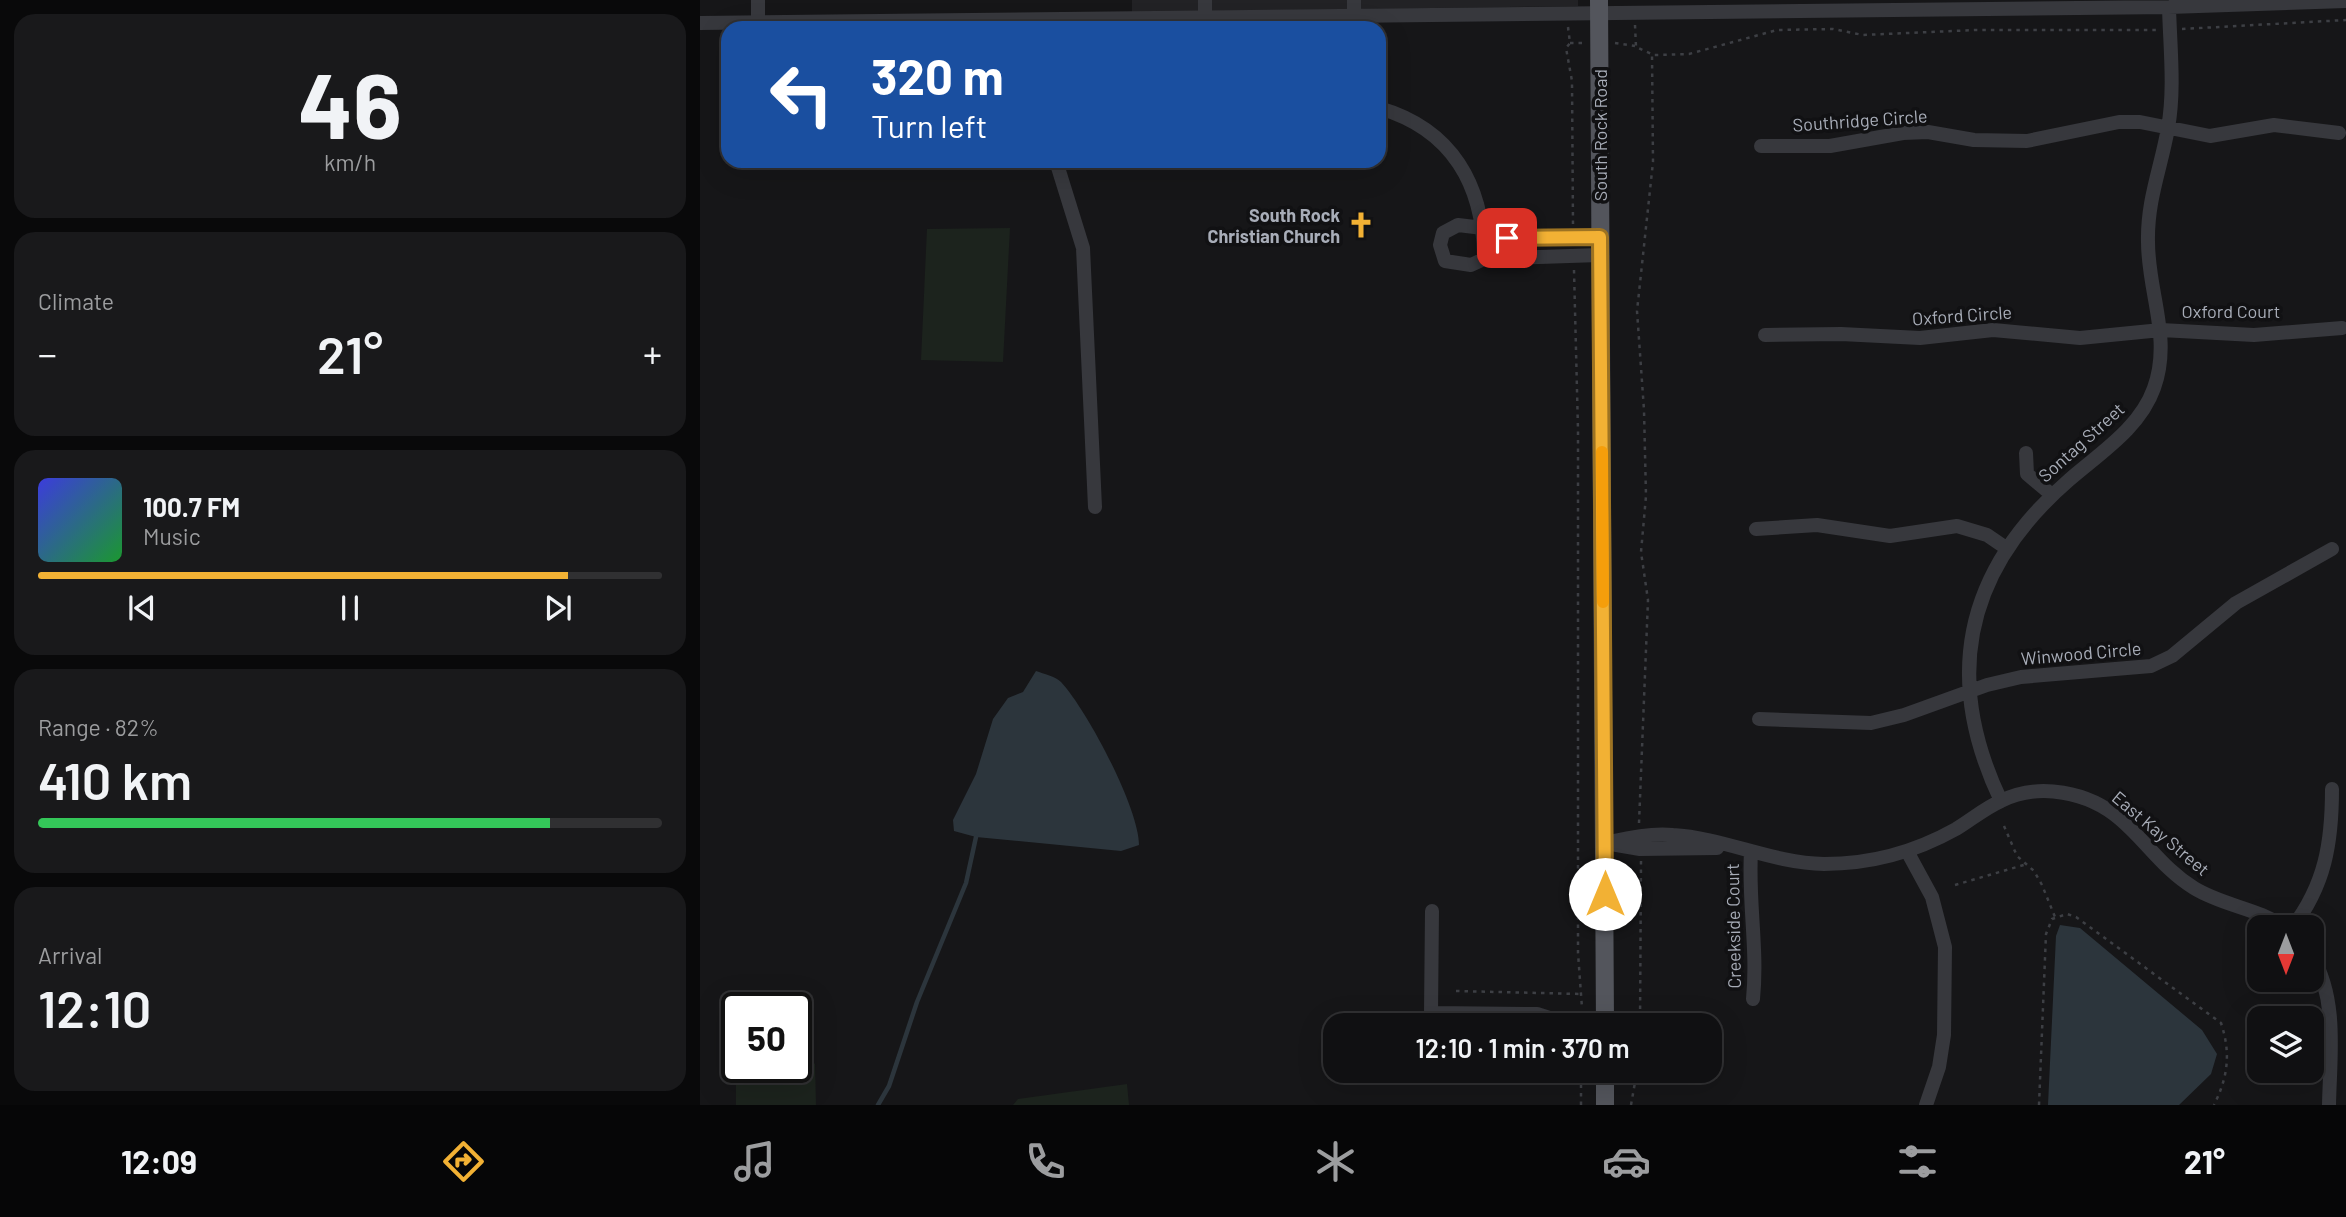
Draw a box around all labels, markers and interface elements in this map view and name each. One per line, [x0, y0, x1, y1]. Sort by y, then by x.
text: 320 m [871, 46, 1004, 105]
text: 46 [298, 48, 402, 157]
icon: left [756, 49, 847, 140]
street label: South Rock Road [1589, 69, 1611, 201]
street label: Southridge Circle [1792, 104, 1928, 136]
text: Turn left [871, 106, 988, 144]
text: km/h [324, 148, 376, 176]
place label: South Rock Christian Church [1208, 204, 1340, 247]
pin [1477, 208, 1537, 268]
church icon: South Rock Christian Church [1346, 210, 1376, 240]
icon: arrive [1488, 219, 1526, 257]
text: Climate [38, 287, 114, 315]
street label: Oxford Court [2182, 300, 2280, 322]
street label: Oxford Circle [1911, 301, 2013, 329]
text: 21° [317, 322, 383, 384]
text: − [38, 330, 57, 376]
text: + [643, 330, 662, 376]
street label: Sontag Street [2033, 398, 2129, 486]
text: 100.7 FM [143, 491, 240, 522]
text: Music [143, 522, 201, 550]
icon: previous [123, 589, 161, 627]
icon: pause [331, 589, 369, 627]
icon: next [539, 589, 577, 627]
street label: Winwood Circle [2020, 637, 2142, 669]
text: Range · 82% [38, 713, 159, 741]
text: 410 km [38, 748, 192, 810]
street label: East Kay Street [2108, 786, 2214, 880]
position arrow [1568, 857, 1642, 931]
street label: Creekside Court [1721, 863, 1745, 989]
north arrow [2247, 915, 2324, 992]
map controls [2247, 915, 2324, 1083]
text: Arrival [38, 941, 102, 969]
text: 12:10 [38, 976, 151, 1038]
speed limit sign: 50 [721, 992, 812, 1083]
button: layers [2247, 1006, 2324, 1083]
text: 12:10 · 1 min · 370 m [1416, 1032, 1629, 1063]
icon: directions [439, 1137, 488, 1186]
icon: music [730, 1137, 779, 1186]
icon: phone [1021, 1137, 1070, 1186]
icon: climate [1311, 1137, 1360, 1186]
icon: car [1602, 1137, 1651, 1186]
icon: filters [1893, 1137, 1942, 1186]
text: 12:09 [121, 1142, 197, 1180]
text: 21° [2184, 1142, 2225, 1180]

